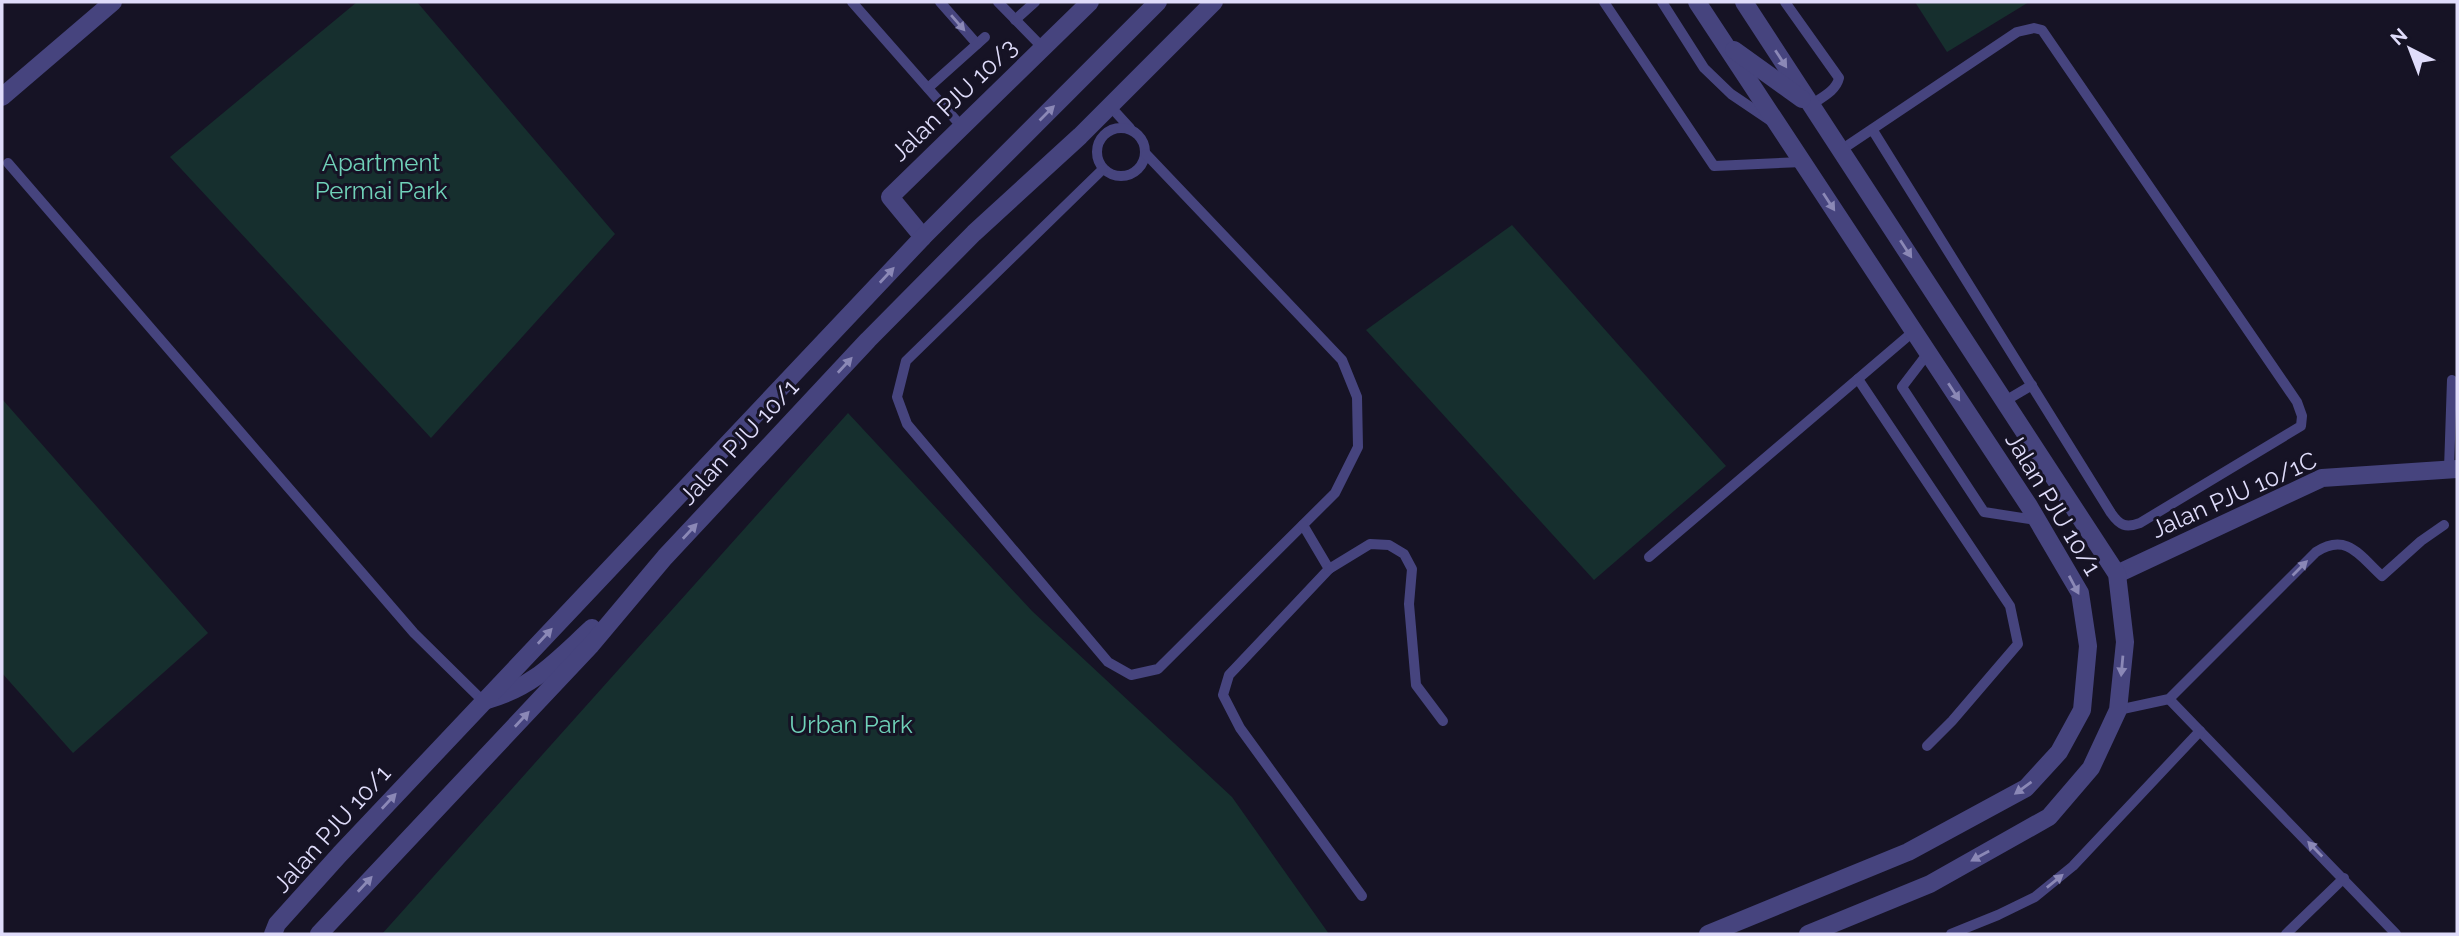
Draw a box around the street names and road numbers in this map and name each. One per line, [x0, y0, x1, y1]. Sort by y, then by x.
street label: Jalan PJU 10/3 [885, 32, 1023, 167]
street label: Jalan PJU 10/1 [673, 373, 804, 511]
street label: Jalan PJU 10/1 [1999, 427, 2107, 580]
street label: Jalan PJU 10/1C [2147, 445, 2321, 544]
street label: Jalan PJU 10/1 [267, 759, 396, 898]

